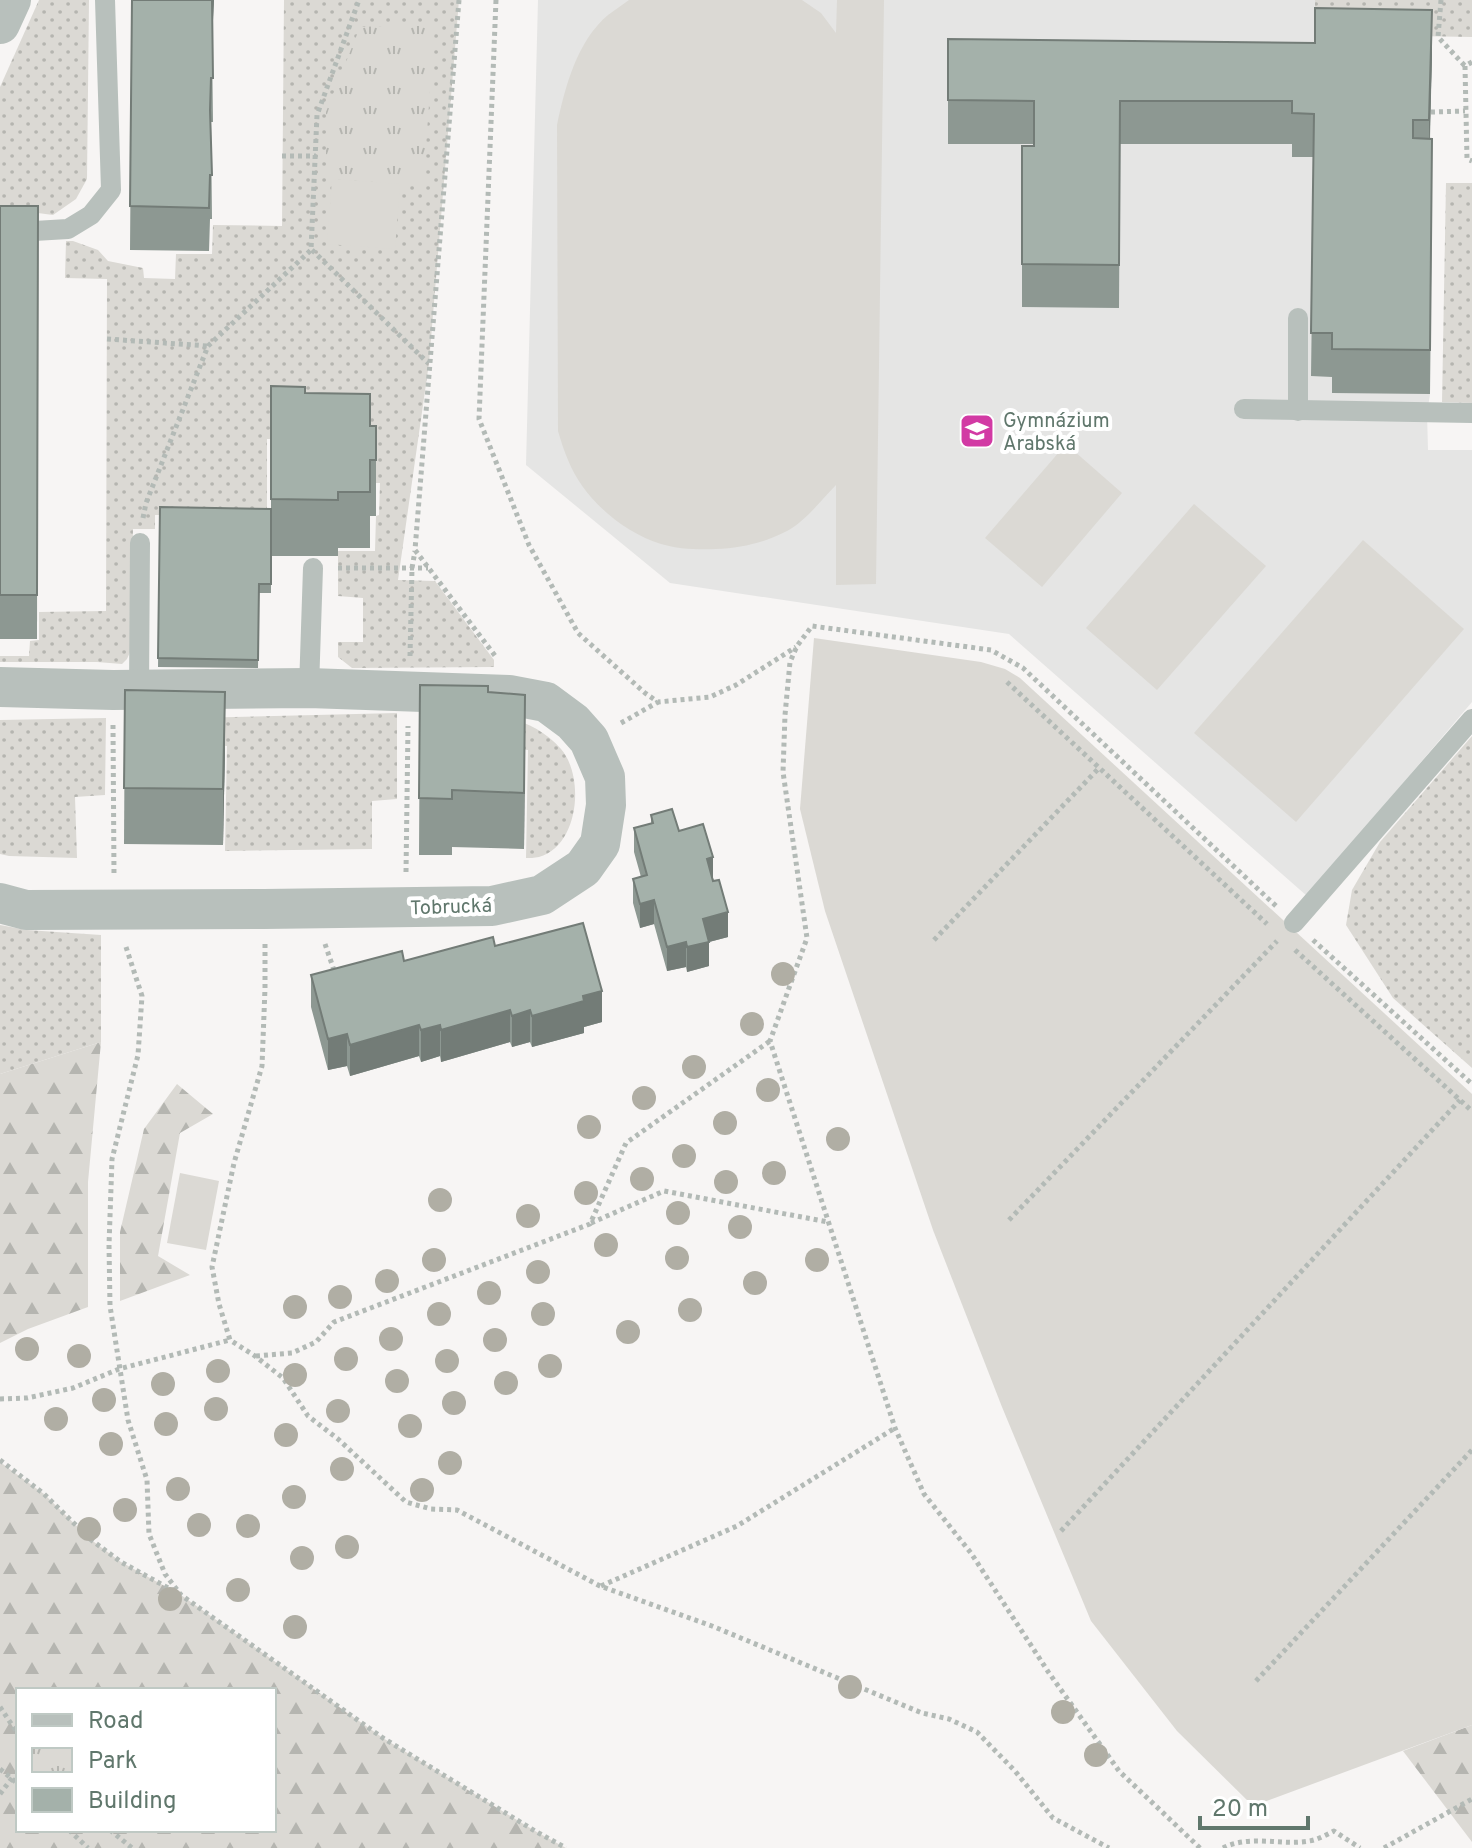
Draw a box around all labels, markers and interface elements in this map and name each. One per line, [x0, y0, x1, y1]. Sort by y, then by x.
place label: Gymnázium Arabská [1003, 409, 1110, 458]
school or university icon: Gymnázium Arabská [958, 412, 996, 450]
street label: Tobrucká [410, 894, 493, 922]
legend [16, 1688, 276, 1832]
text: Road [88, 1707, 144, 1737]
text: Park [88, 1747, 138, 1777]
scale bar [1200, 1780, 1308, 1830]
text: Building [88, 1787, 177, 1817]
text: 20 m [1212, 1795, 1268, 1825]

